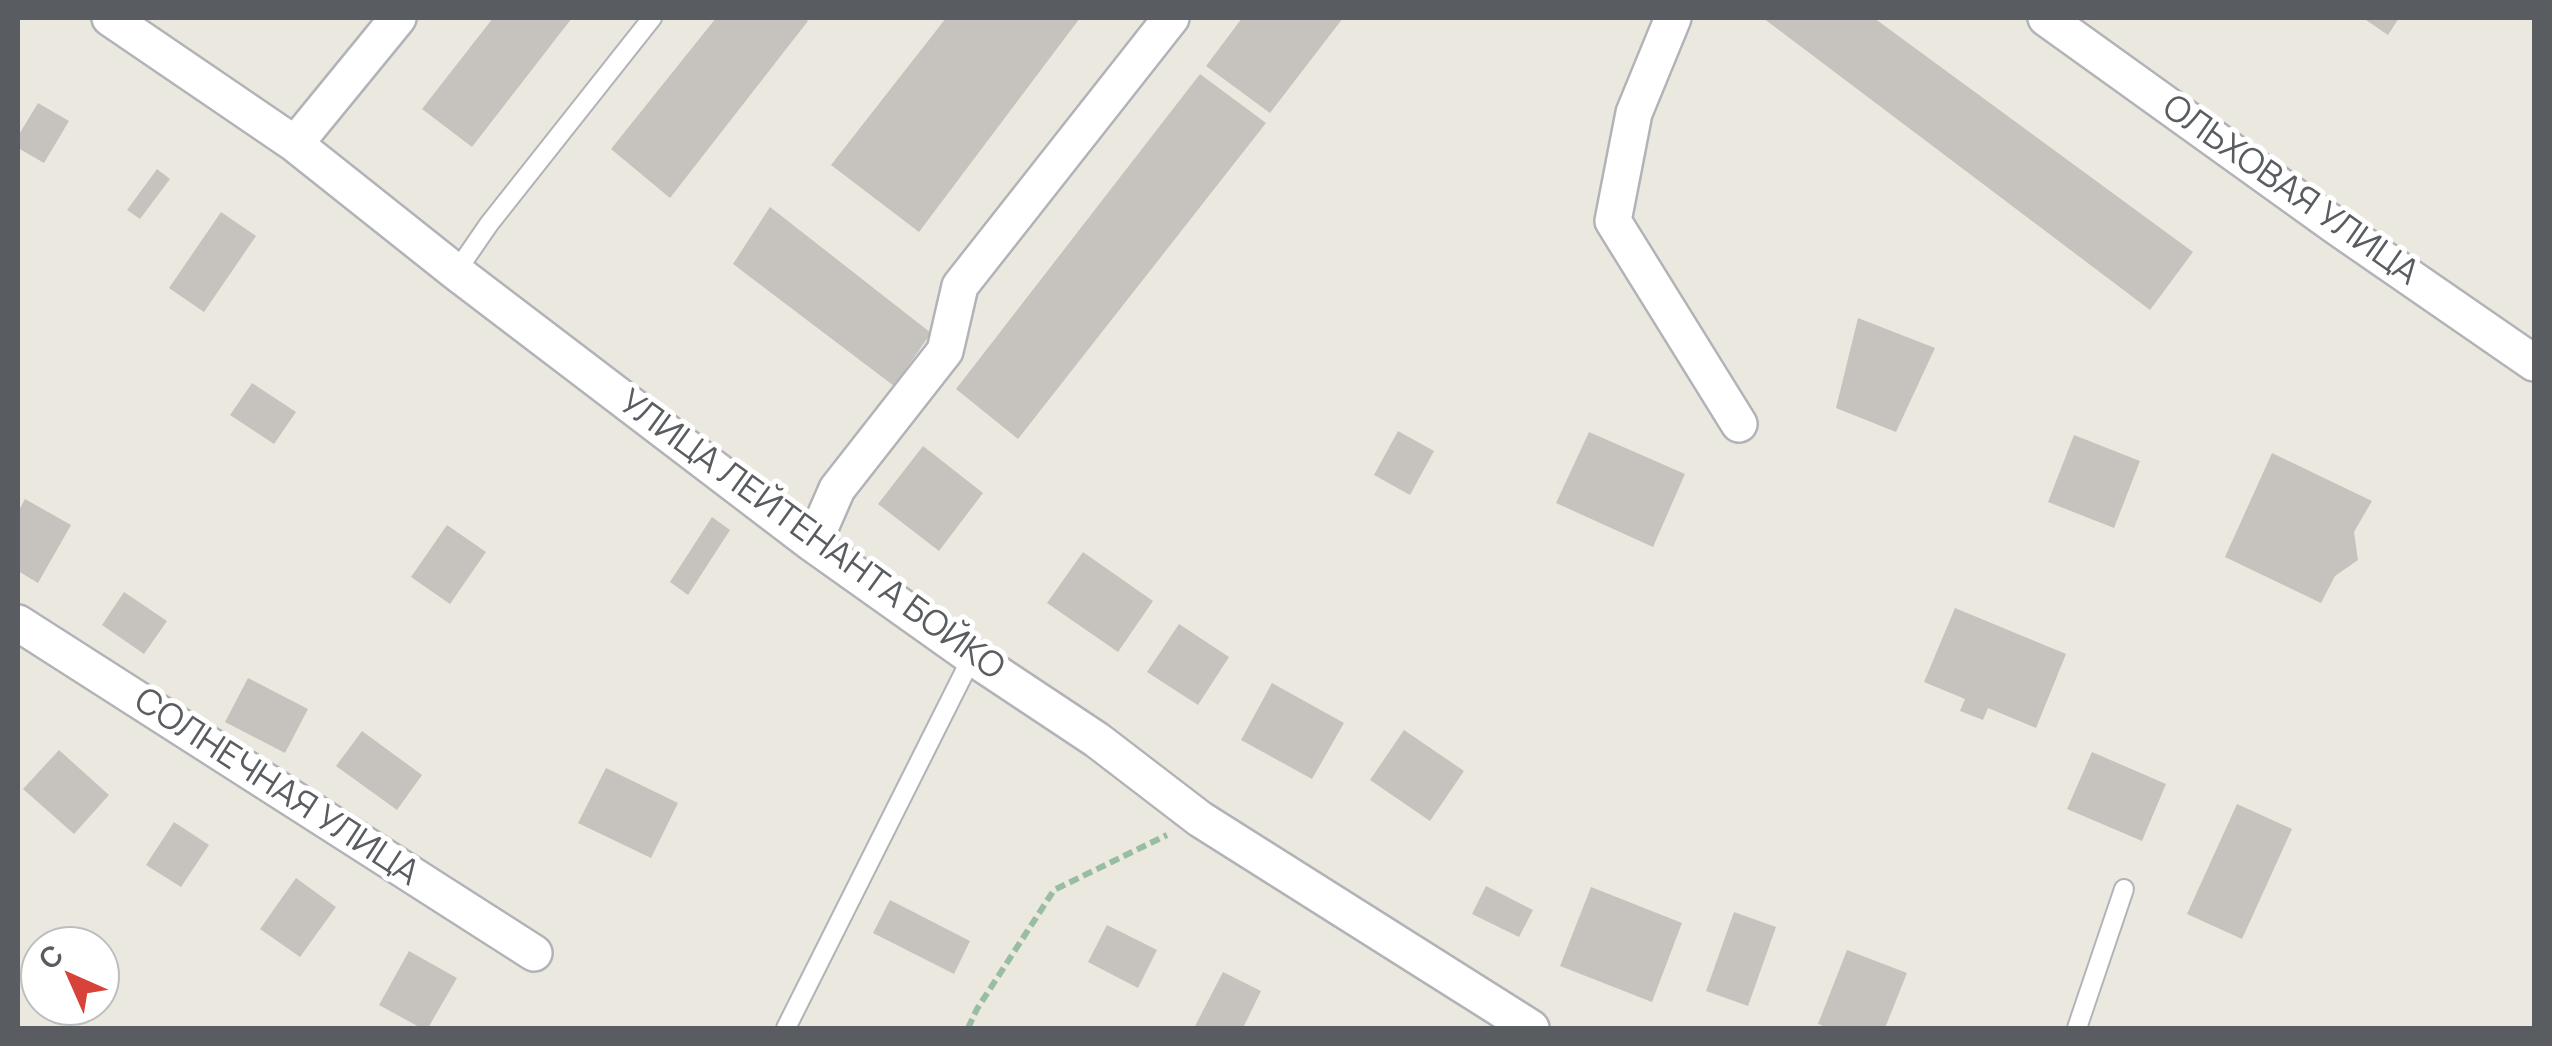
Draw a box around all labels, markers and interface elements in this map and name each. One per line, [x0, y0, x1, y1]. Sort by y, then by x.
street label: ОЛЬХОВАЯ УЛИЦА [2154, 87, 2426, 295]
street label: УЛИЦА ЛЕЙТЕНАНТА БОЙКО [610, 382, 1012, 690]
street label: СОЛНЕЧНАЯ УЛИЦА [126, 680, 426, 896]
north arrow [20, 926, 120, 1026]
text: С [29, 935, 71, 977]

